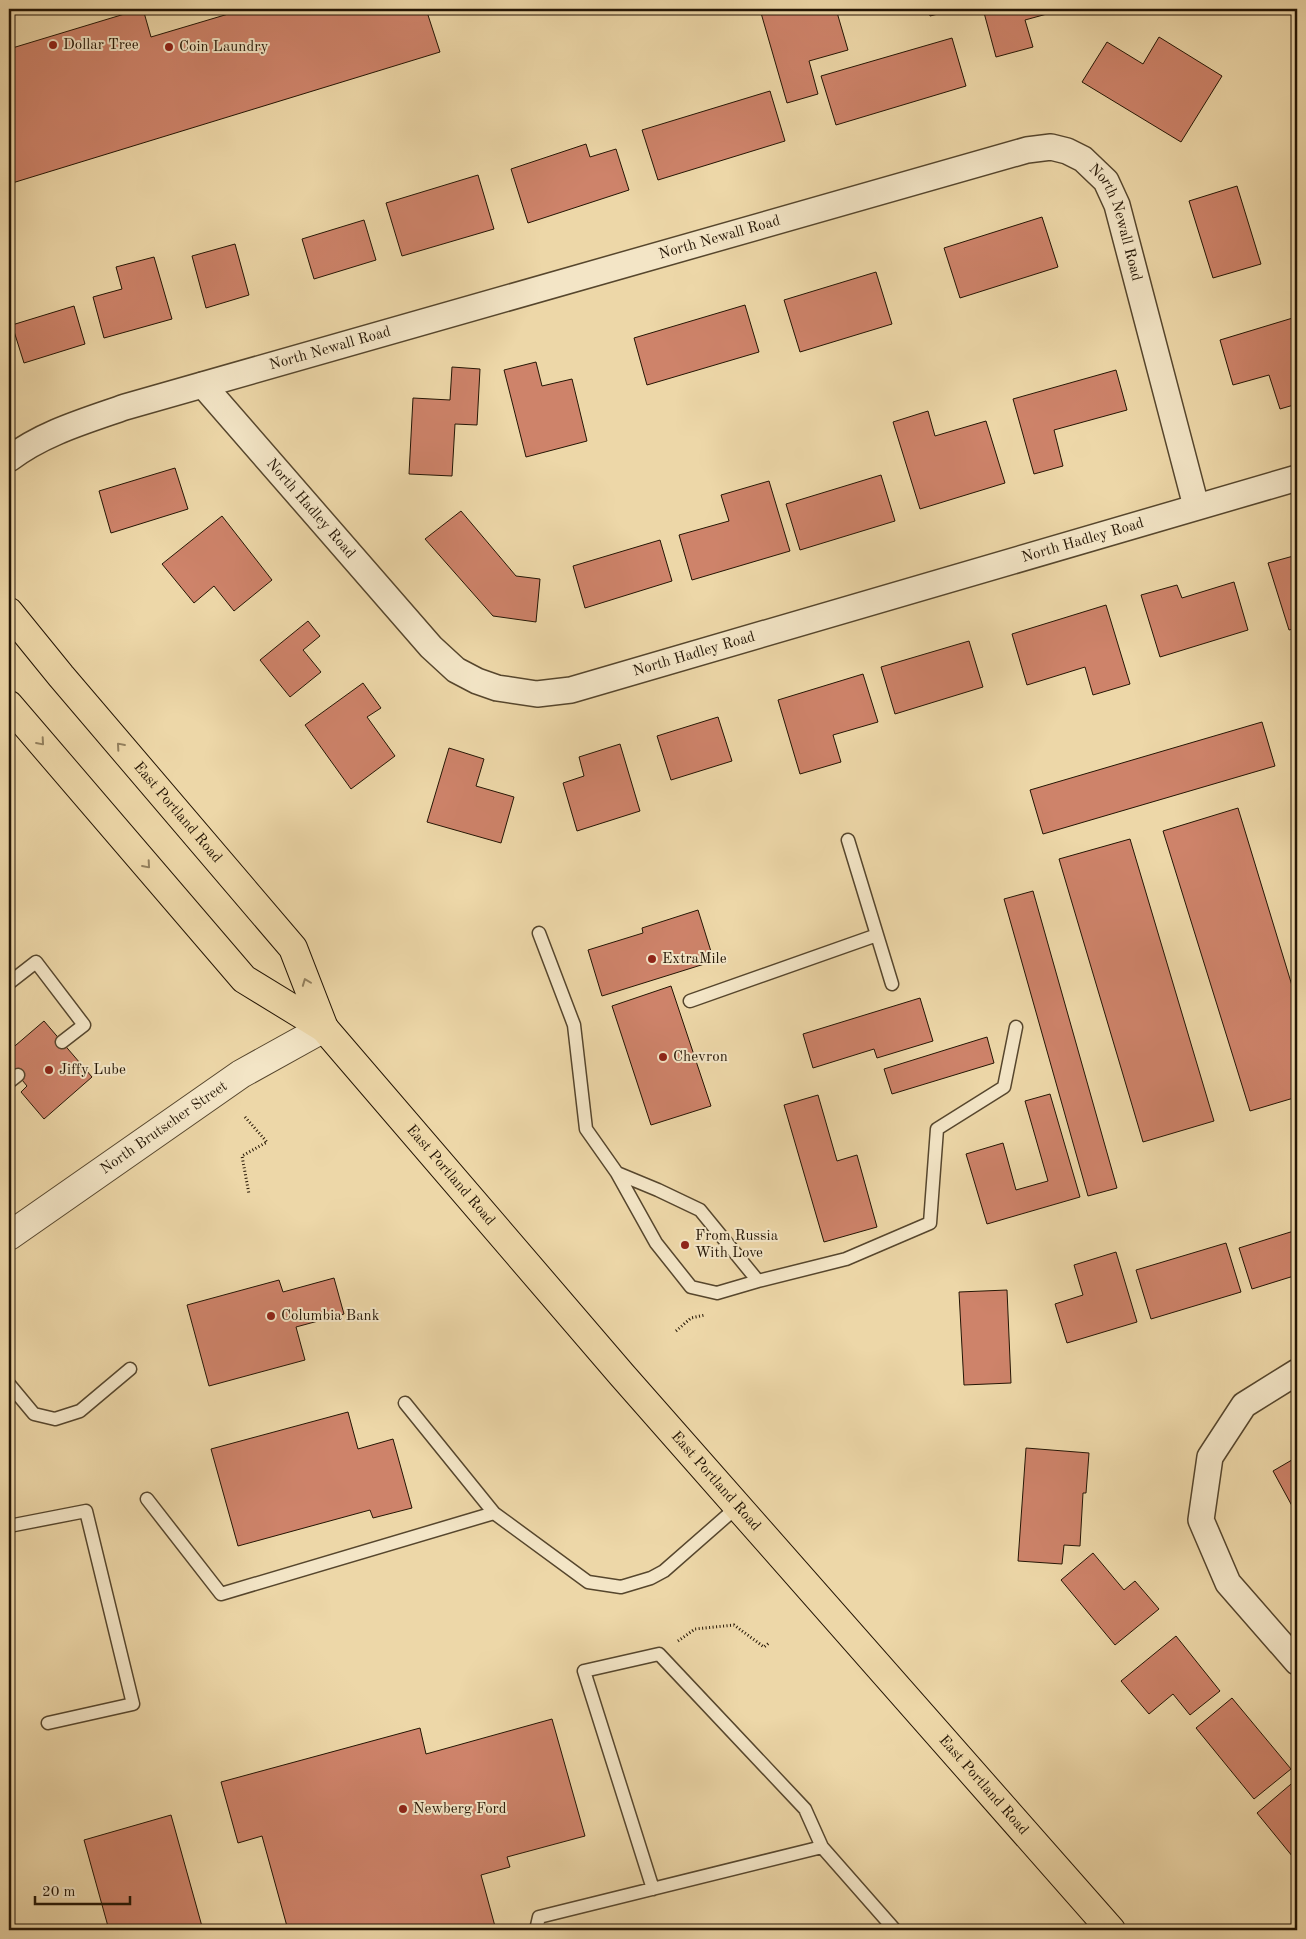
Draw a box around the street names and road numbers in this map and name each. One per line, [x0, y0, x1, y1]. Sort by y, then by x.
street label: North Newall Road [1086, 161, 1144, 283]
street label: North Newall Road [657, 213, 782, 262]
street label: North Newall Road [268, 324, 393, 373]
street label: North Hadley Road [263, 456, 358, 561]
street label: North Hadley Road [1020, 516, 1146, 565]
street label: North Hadley Road [631, 629, 757, 679]
street label: East Portland Road [131, 759, 225, 866]
street label: North Brutscher Street [98, 1078, 230, 1177]
street label: East Portland Road [403, 1122, 498, 1229]
street label: East Portland Road [668, 1429, 764, 1534]
street label: East Portland Road [936, 1733, 1031, 1838]

